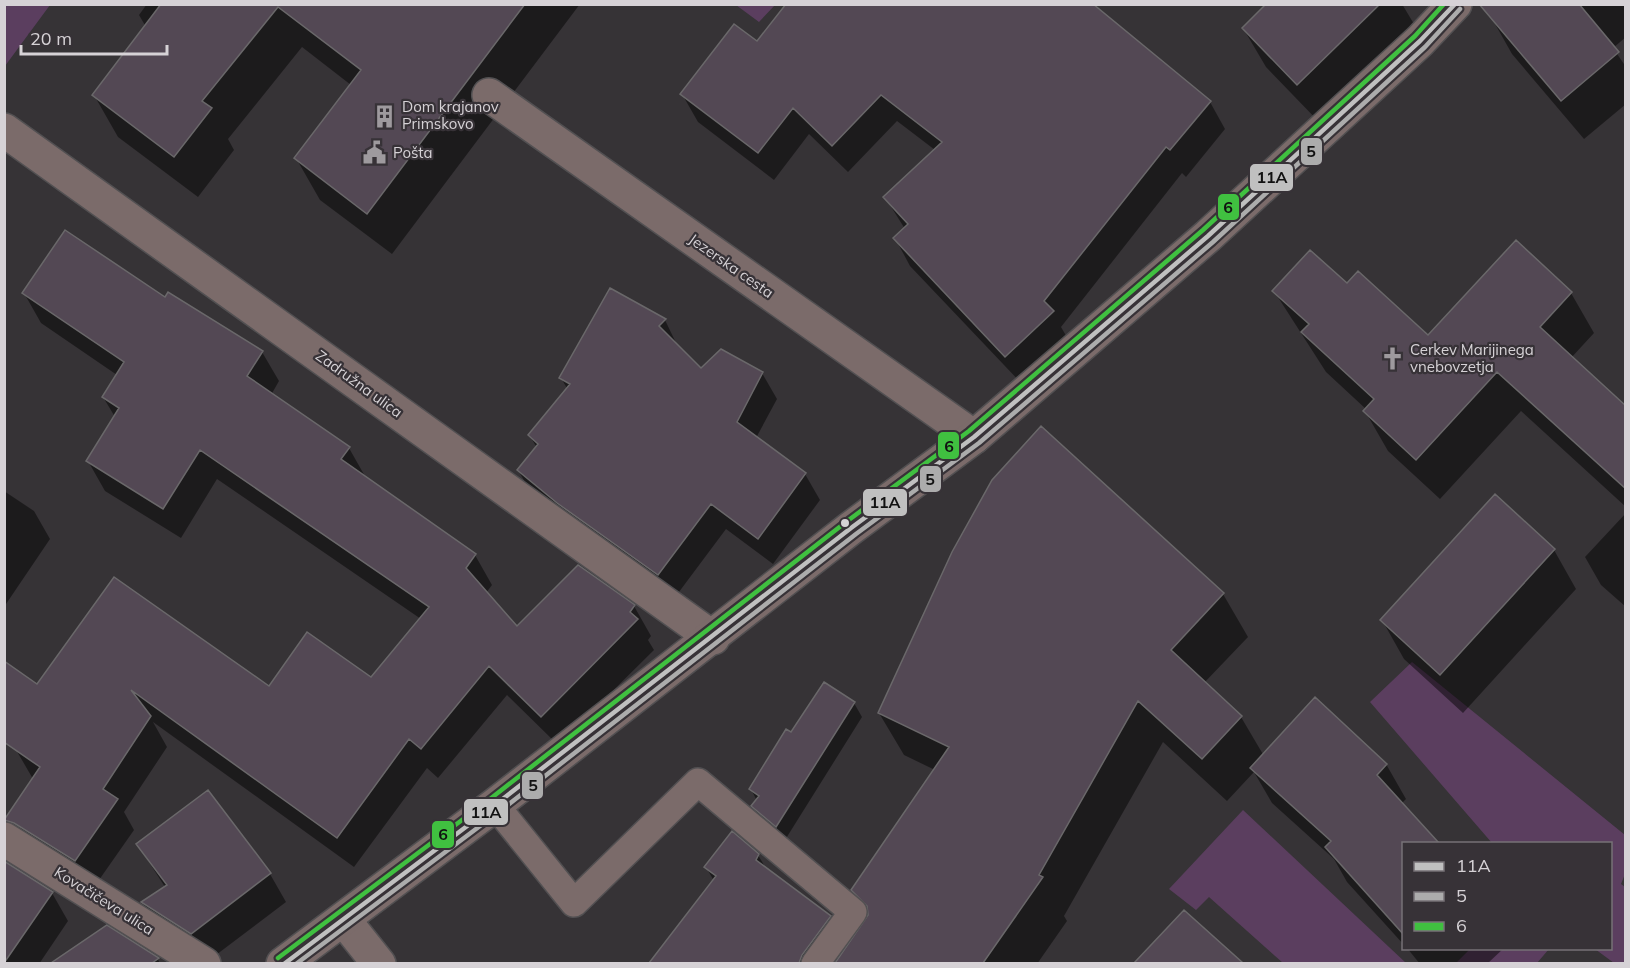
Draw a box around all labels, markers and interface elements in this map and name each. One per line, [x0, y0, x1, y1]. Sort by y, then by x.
scale bar [21, 18, 166, 56]
text: 20 m [30, 27, 72, 50]
place label: Dom krajanov Primskovo [402, 97, 499, 133]
building icon: Dom krajanov Primskovo [371, 103, 397, 129]
line badge: 5 [1300, 137, 1323, 166]
public building icon: Pošta [362, 140, 388, 166]
text: 5 [1306, 141, 1316, 161]
place label: Pošta [393, 143, 433, 162]
line badge: 11A [1249, 163, 1294, 192]
text: 11A [1256, 167, 1288, 187]
line badge: 6 [1217, 193, 1240, 221]
text: 6 [1223, 197, 1233, 217]
street label: Jezerska cesta [685, 229, 777, 302]
place label: Cerkev Marijinega vnebovzetja [1410, 340, 1534, 376]
street label: Zadružna ulica [312, 346, 406, 421]
church icon: Cerkev Marijinega vnebovzetja [1379, 346, 1405, 372]
line badge: 6 [937, 431, 960, 460]
text: 6 [944, 436, 954, 456]
line badge: 5 [919, 465, 942, 493]
text: 5 [925, 469, 935, 489]
line badge: 11A [862, 488, 908, 517]
text: 11A [869, 492, 901, 512]
unlabelled marker [839, 517, 851, 529]
line badge: 5 [521, 771, 544, 800]
text: 5 [528, 775, 538, 795]
line badge: 11A [463, 798, 509, 826]
text: 11A [470, 802, 502, 822]
line badge: 6 [431, 820, 455, 849]
text: 6 [438, 824, 448, 844]
legend [1402, 842, 1612, 950]
text: 11A [1456, 854, 1491, 877]
street label: Kovačičeva ulica [51, 862, 158, 939]
text: 5 [1456, 884, 1467, 907]
text: 6 [1456, 914, 1467, 937]

